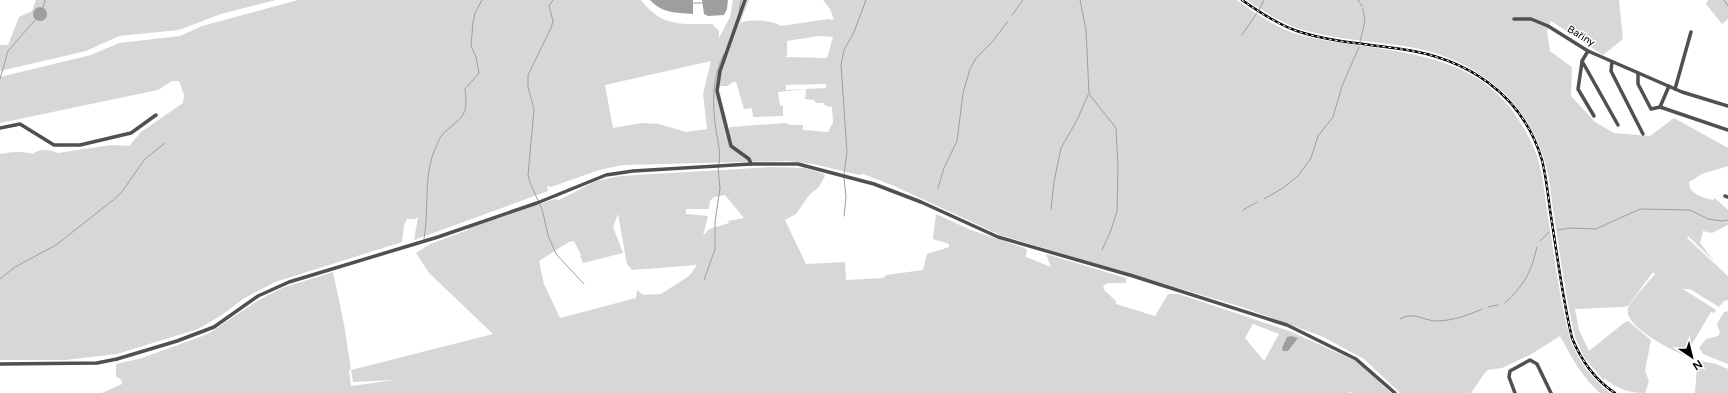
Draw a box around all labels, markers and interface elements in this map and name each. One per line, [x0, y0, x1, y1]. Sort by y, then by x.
street label: Bařiny [1565, 23, 1598, 49]
north arrow [1672, 337, 1712, 377]
text: N [1690, 357, 1705, 373]

